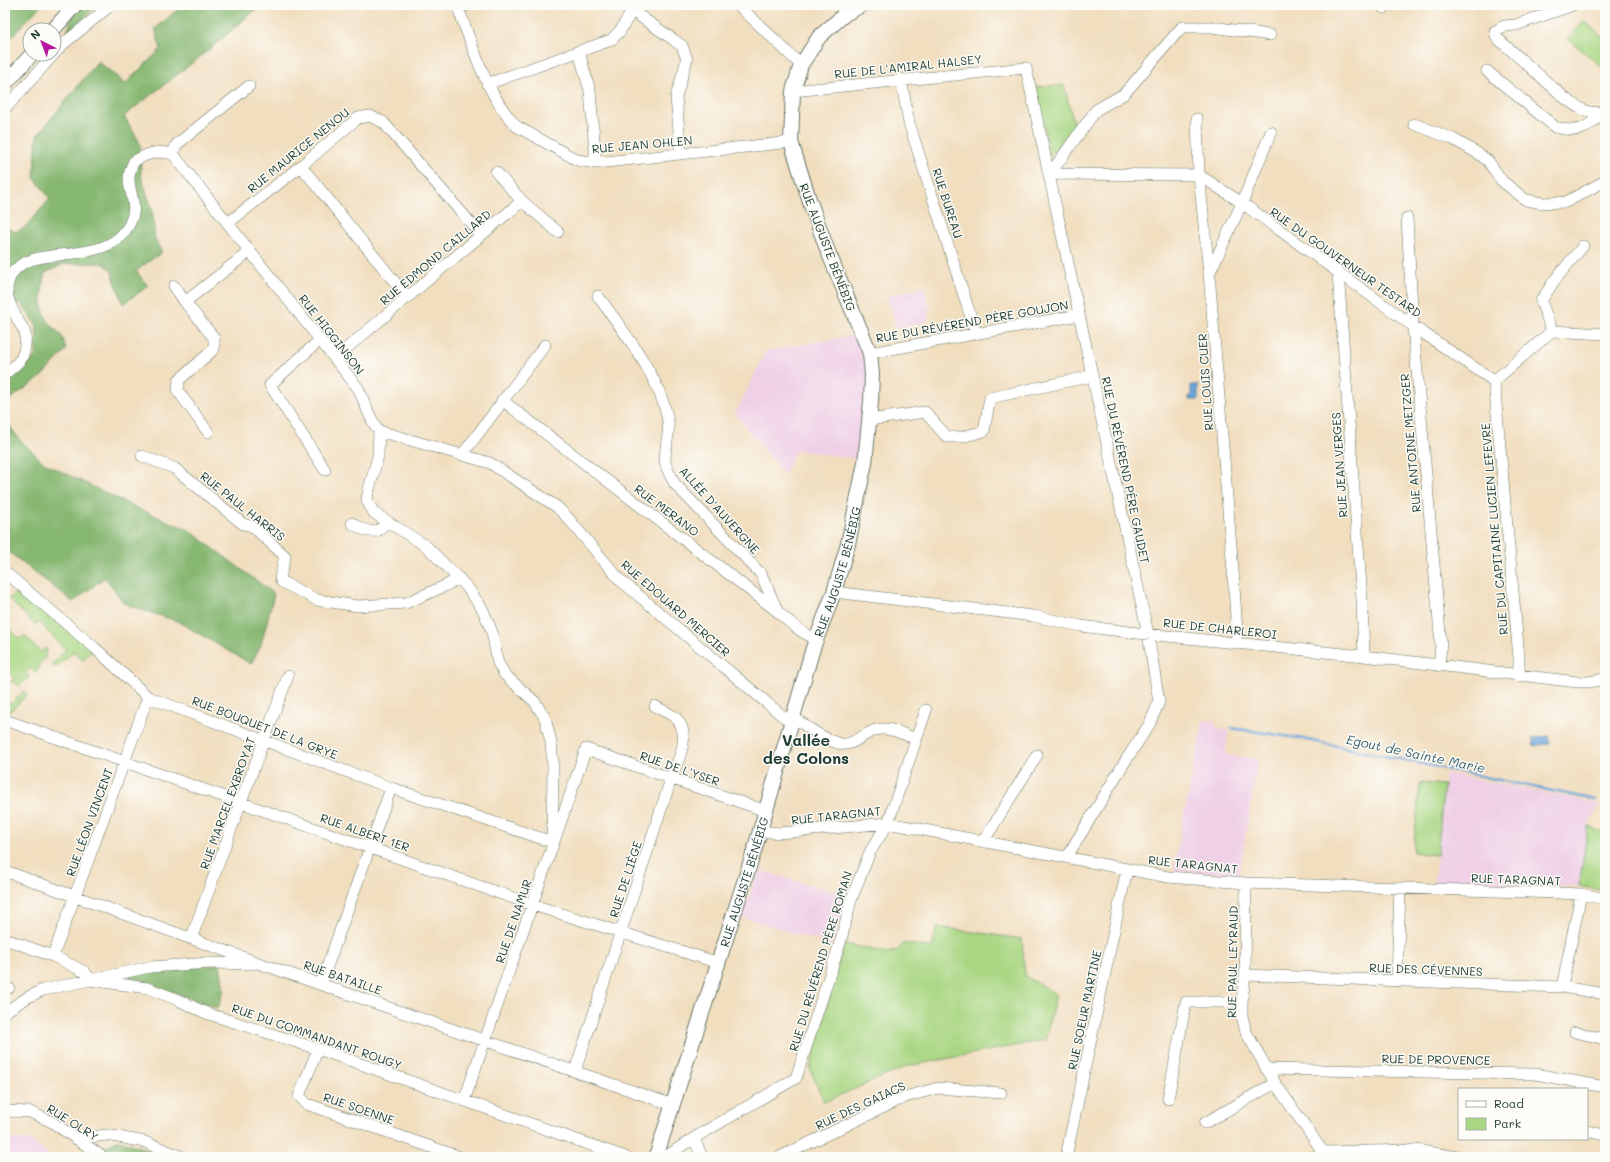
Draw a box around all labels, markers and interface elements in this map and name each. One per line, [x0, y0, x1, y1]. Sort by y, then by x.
north arrow [22, 22, 62, 62]
text: N [27, 26, 43, 43]
street label: RUE DE L'AMIRAL HALSEY [833, 50, 983, 82]
street label: RUE MAURICE NENOU [244, 104, 352, 196]
street label: RUE JEAN OHLEN [591, 132, 693, 156]
street label: RUE BUREAU [929, 166, 967, 240]
street label: RUE AUGUSTE BÉNÉBIG [796, 181, 860, 313]
street label: RUE DU GOUVERNEUR TESTARD [1267, 203, 1425, 321]
street label: RUE EDMOND CAILLARD [376, 206, 494, 308]
street label: RUE HIGGINSON [296, 291, 368, 377]
street label: RUE DU RÉVÉREND PÈRE GOUJON [875, 296, 1069, 346]
street label: RUE LOUIS CUER [1194, 333, 1216, 431]
street label: RUE ANTOINE METZGER [1396, 373, 1424, 513]
street label: RUE DU RÉVÉREND PÈRE GAUDET [1098, 375, 1154, 565]
street label: RUE JEAN VERGES [1327, 411, 1351, 518]
street label: RUE DU CAPITAINE LUCIEN LEFEVRE [1477, 422, 1511, 636]
street label: ALLÉE D'AUVERGNE [676, 463, 764, 557]
street label: RUE PAUL HARRIS [197, 468, 289, 544]
street label: RUE MERANO [631, 480, 703, 540]
street label: RUE AUGUSTE BÉNÉBIG [810, 505, 864, 639]
street label: RUE EDOUARD MERCIER [618, 556, 734, 660]
street label: RUE DE CHARLEROI [1162, 614, 1278, 642]
street label: RUE BOUQUET DE LA GRYE [190, 692, 340, 762]
district label: Vallée des Colons [763, 729, 849, 768]
water label: Egout de Sainte Marie [1345, 730, 1487, 776]
street label: RUE MARCEL EXBROYAT [196, 734, 259, 871]
street label: RUE DE L'YSER [638, 747, 722, 789]
street label: RUE LÉON VINCENT [62, 765, 116, 879]
street label: RUE TARAGNAT [790, 802, 882, 828]
street label: RUE ALBERT 1ER [318, 809, 412, 855]
street label: RUE AUGUSTE BÉNÉBIG [716, 815, 772, 949]
street label: RUE DE LIÈGE [605, 839, 645, 919]
street label: RUE TARAGNAT [1147, 851, 1239, 877]
street label: RUE DU RÉVÉREND PÈRE ROMAN [785, 869, 855, 1053]
street label: RUE TARAGNAT [1471, 869, 1562, 889]
street label: RUE DE NAMUR [491, 877, 535, 965]
street label: RUE PAUL LEYRAUD [1223, 906, 1241, 1018]
street label: RUE SOEUR MARTINE [1063, 948, 1105, 1071]
street label: RUE BATAILLE [302, 956, 384, 998]
street label: RUE DES CÉVENNES [1369, 959, 1483, 979]
street label: RUE DU COMMANDANT ROUGY [230, 999, 404, 1073]
street label: RUE DE PROVENCE [1381, 1050, 1491, 1068]
street label: RUE DES GAIACS [812, 1077, 908, 1133]
street label: RUE SOENNE [321, 1088, 397, 1128]
legend [1458, 1088, 1588, 1140]
text: Road [1494, 1095, 1524, 1111]
street label: RUE OLRY [44, 1100, 102, 1144]
text: Park [1494, 1115, 1521, 1131]

